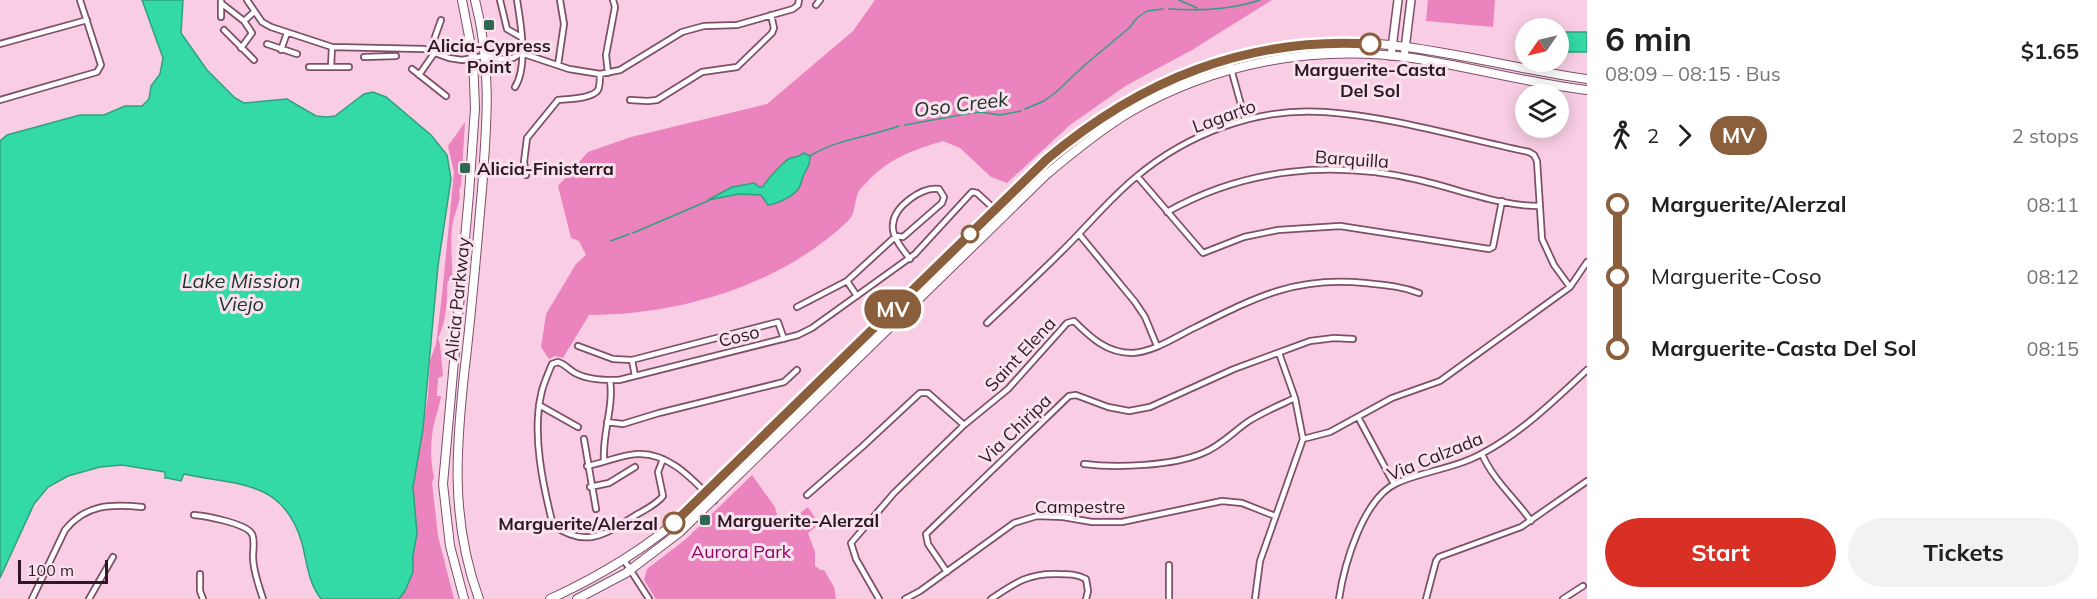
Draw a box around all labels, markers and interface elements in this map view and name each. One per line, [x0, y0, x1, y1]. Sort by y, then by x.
marker: Alicia-Cypress Point [482, 18, 496, 32]
north arrow [1515, 18, 1569, 72]
map controls [1515, 18, 1569, 138]
text: 6 min [1605, 18, 1692, 59]
marker: Marguerite-Casta Del Sol [1359, 33, 1381, 55]
place label: Alicia-Cypress Point [427, 34, 551, 78]
text: $1.65 [2021, 37, 2079, 65]
place label: Marguerite-Casta Del Sol [1294, 58, 1446, 102]
text: 08:09 – 08:15 · Bus [1605, 61, 1781, 86]
button: layers [1515, 84, 1569, 138]
water label: Oso Creek [912, 86, 1010, 122]
street label: Lagarto [1189, 94, 1259, 138]
icon: walk [1605, 119, 1638, 152]
icon: forward [1668, 119, 1701, 152]
text: MV [1722, 122, 1755, 148]
text: 2 [1647, 123, 1659, 148]
text: 2 stops [2012, 123, 2079, 148]
street label: Barquilla [1314, 145, 1390, 173]
place label: Alicia-Finisterra [477, 157, 614, 180]
marker: Alicia-Finisterra [458, 161, 472, 175]
text: Marguerite/Alerzal [1651, 190, 1846, 218]
text: 08:11 [2026, 192, 2079, 217]
unlabelled marker [961, 225, 979, 243]
street label: Alicia Parkway [439, 236, 475, 362]
text: Marguerite-Coso [1651, 262, 1822, 290]
text: 08:12 [2026, 264, 2079, 289]
water label: Lake Mission Viejo [182, 268, 300, 316]
line badge: MV [866, 290, 920, 328]
text: MV [876, 296, 910, 322]
street label: Saint Elena [980, 312, 1060, 396]
street label: Coso [716, 320, 762, 352]
text: Marguerite-Casta Del Sol [1651, 334, 1916, 362]
text: 08:15 [2026, 336, 2079, 361]
street label: Via Chiripa [974, 389, 1056, 469]
street label: Via Calzada [1384, 426, 1486, 486]
street label: Campestre [1035, 495, 1125, 518]
place label: Marguerite-Alerzal [717, 509, 879, 532]
place label: Marguerite/Alerzal [498, 512, 658, 535]
marker: Marguerite/Alerzal [663, 512, 685, 534]
marker: Marguerite-Alerzal [698, 513, 712, 527]
button: Start [1605, 518, 1836, 587]
button: Tickets [1848, 518, 2079, 587]
park label: Aurora Park [691, 540, 792, 563]
scale bar [18, 557, 108, 584]
text: 100 m [27, 560, 74, 580]

